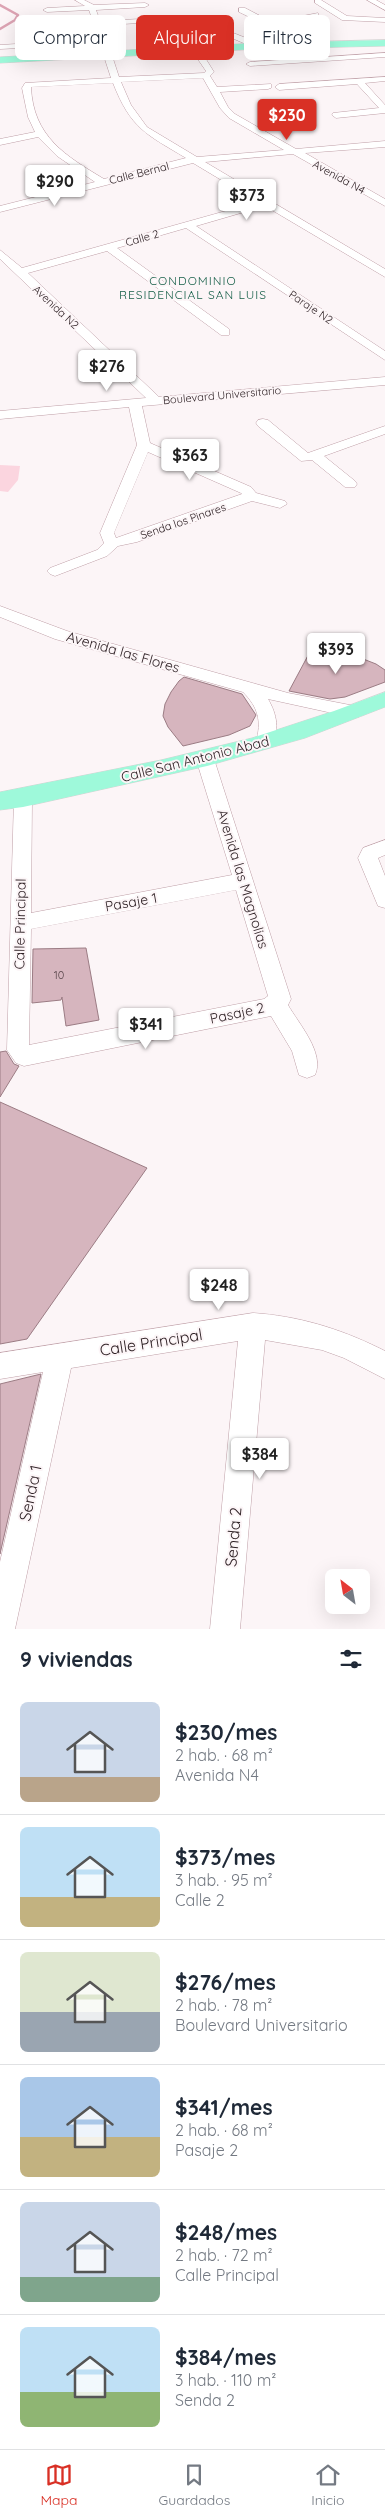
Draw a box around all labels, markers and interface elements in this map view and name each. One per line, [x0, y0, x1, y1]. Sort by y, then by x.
chip: Comprar [15, 15, 126, 60]
chip: Alquilar [136, 15, 234, 60]
chip: Filtros [244, 15, 330, 60]
pin: $230 [257, 98, 317, 141]
text: $230 [268, 105, 306, 125]
street label: Avenida N4 [310, 157, 368, 197]
street label: Calle Bernal [108, 159, 170, 187]
pin: $290 [25, 164, 85, 207]
text: $290 [36, 171, 74, 191]
pin: $373 [217, 178, 277, 221]
text: $373 [229, 185, 265, 205]
street label: Calle 2 [124, 227, 160, 249]
district label: CONDOMINIO RESIDENCIAL SAN LUIS [119, 273, 267, 302]
street label: Avenida N2 [30, 282, 82, 332]
street label: Paraje N2 [286, 287, 336, 327]
pin: $276 [77, 350, 137, 392]
text: $276 [89, 356, 125, 376]
street label: Boulevard Universitario [162, 383, 282, 407]
pin: $363 [160, 438, 220, 481]
text: $363 [172, 445, 208, 465]
street label: Senda los Pinares [138, 500, 228, 542]
street label: Avenida las Flores [64, 627, 182, 677]
pin: $393 [306, 632, 366, 675]
text: $393 [318, 639, 354, 659]
street label: Calle San Antonio Abad [119, 732, 271, 786]
street label: Avenida las Magnolias [213, 807, 273, 951]
street label: Calle Principal [10, 878, 30, 970]
street label: Pasaje 1 [104, 889, 158, 915]
house number: 10 [54, 968, 64, 982]
street label: Pasaje 2 [208, 998, 266, 1028]
pin: $341 [116, 1008, 176, 1050]
text: $341 [129, 1014, 163, 1034]
pin: $248 [189, 1268, 249, 1311]
text: $248 [201, 1275, 237, 1295]
street label: Calle Principal [98, 1324, 204, 1360]
pin: $384 [230, 1438, 290, 1480]
text: $384 [242, 1444, 278, 1464]
street label: Senda 1 [14, 1463, 46, 1523]
street label: Senda 2 [220, 1506, 246, 1568]
north arrow [325, 1569, 370, 1614]
map controls [325, 1569, 370, 1614]
icon: filters [337, 1645, 365, 1673]
text: 9 viviendas [20, 1646, 133, 1672]
text: $230/mes [175, 1719, 277, 1745]
icon: home [60, 1722, 120, 1782]
text: 2 hab. · 68 m² [175, 1745, 273, 1765]
text: Avenida N4 [175, 1765, 259, 1785]
text: $373/mes [175, 1844, 275, 1870]
icon: home [60, 1847, 120, 1907]
text: 3 hab. · 95 m² [175, 1870, 273, 1890]
text: Calle 2 [175, 1890, 225, 1910]
text: $276/mes [175, 1969, 276, 1995]
icon: home [60, 1972, 120, 2032]
text: 2 hab. · 78 m² [175, 1995, 272, 2015]
text: Boulevard Universitario [175, 2015, 348, 2035]
text: $341/mes [175, 2094, 273, 2120]
icon: home [60, 2097, 120, 2157]
text: 2 hab. · 68 m² [175, 2120, 273, 2140]
text: Pasaje 2 [175, 2140, 238, 2160]
text: $248/mes [175, 2219, 277, 2245]
icon: home [60, 2222, 120, 2282]
text: 2 hab. · 72 m² [175, 2245, 273, 2265]
text: Calle Principal [175, 2265, 279, 2285]
text: $384/mes [175, 2344, 276, 2370]
icon: home [60, 2347, 120, 2407]
text: 3 hab. · 110 m² [175, 2370, 276, 2390]
text: Senda 2 [175, 2390, 235, 2410]
tab: Mapa [40, 2461, 78, 2509]
tab: Guardados [158, 2461, 230, 2509]
tab: Inicio [311, 2461, 345, 2509]

